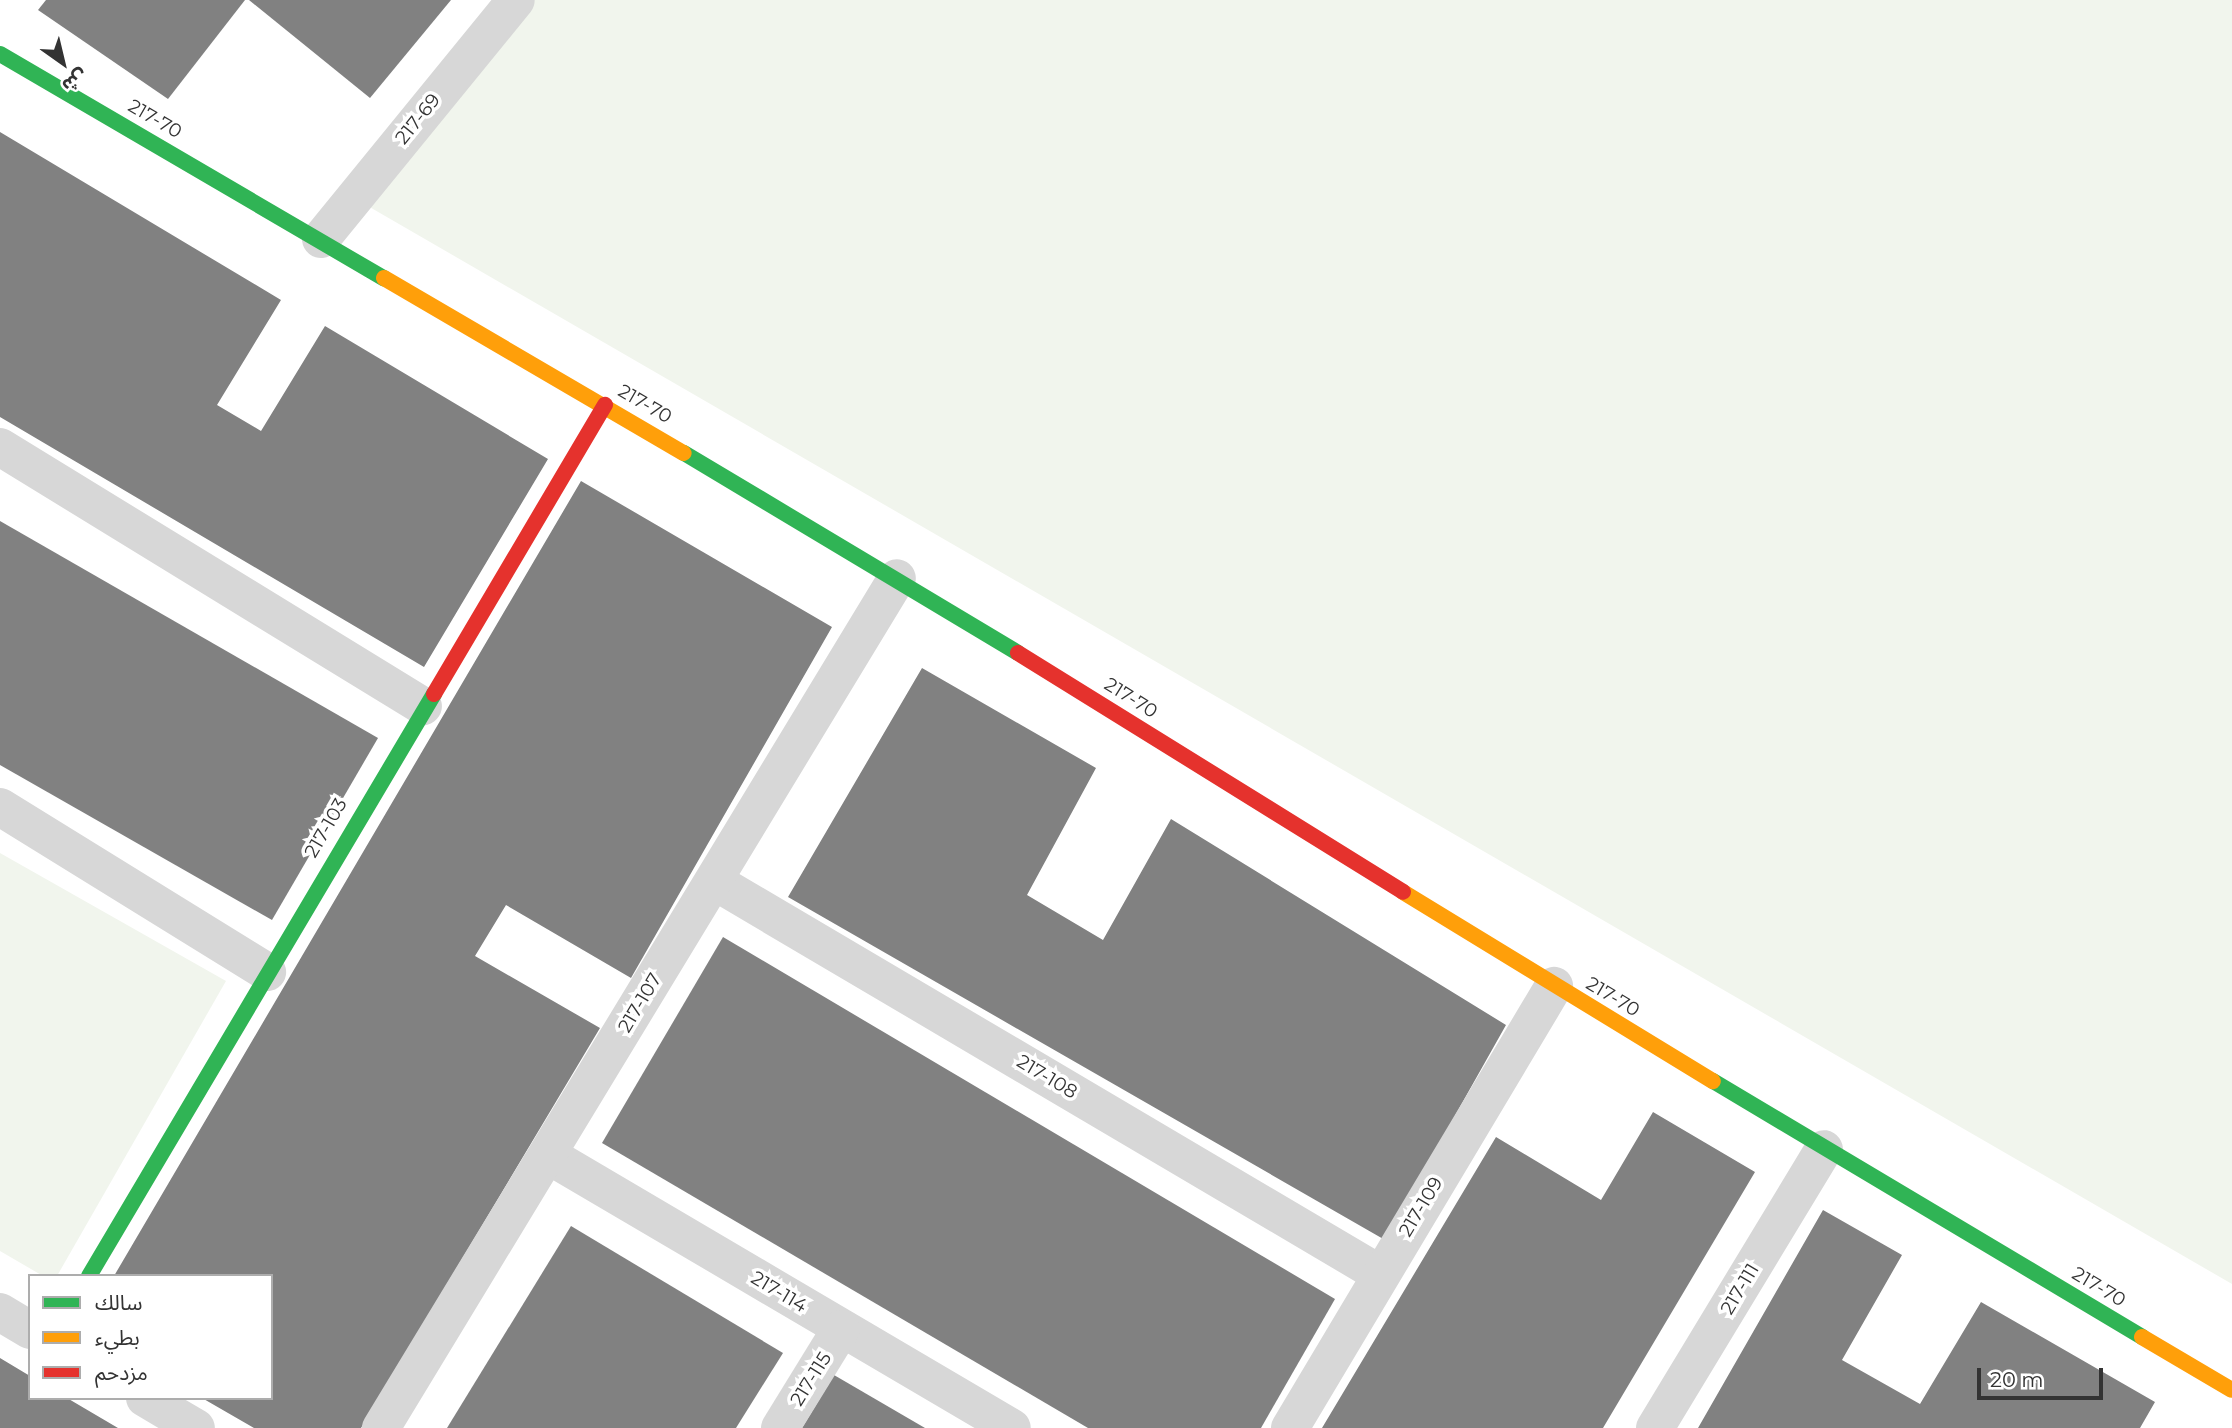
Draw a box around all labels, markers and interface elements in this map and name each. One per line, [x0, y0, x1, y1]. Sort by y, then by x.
north arrow [28, 28, 98, 98]
text: ش [58, 64, 92, 98]
street label: 217-69 [391, 89, 445, 149]
street label: 217-70 [124, 95, 186, 143]
street label: 217-70 [614, 380, 676, 428]
street label: 217-70 [1100, 673, 1162, 723]
street label: 217-103 [300, 794, 352, 862]
street label: 217-107 [613, 969, 667, 1037]
street label: 217-70 [1582, 972, 1644, 1022]
street label: 217-108 [1013, 1050, 1081, 1104]
street label: 217-109 [1394, 1173, 1448, 1241]
street label: 217-111 [1716, 1259, 1764, 1319]
street label: 217-70 [2068, 1262, 2130, 1312]
street label: 217-114 [747, 1266, 811, 1318]
legend [28, 1274, 273, 1400]
text: سالك [95, 1290, 142, 1315]
text: بطيء [95, 1325, 140, 1350]
street label: 217-115 [786, 1348, 836, 1410]
scale bar [1980, 1354, 2106, 1398]
text: مزدحم [95, 1360, 148, 1385]
text: 20 m [1990, 1367, 2044, 1392]

